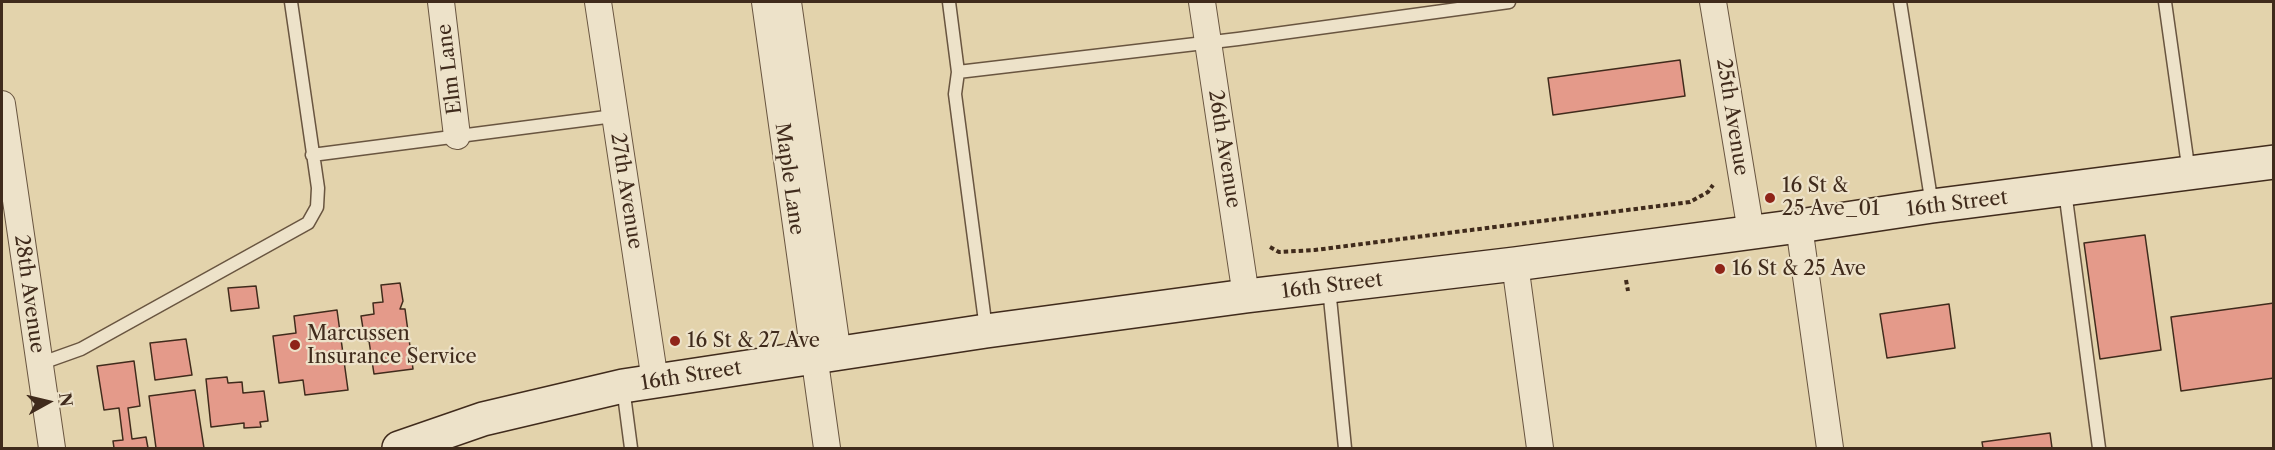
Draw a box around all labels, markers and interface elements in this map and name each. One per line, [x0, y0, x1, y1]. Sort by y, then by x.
street label: Elm Lane [433, 22, 467, 116]
street label: 25th Avenue [1711, 57, 1753, 177]
street label: 26th Avenue [1203, 88, 1245, 210]
street label: Maple Lane [769, 121, 809, 237]
street label: 27th Avenue [605, 131, 647, 251]
place label: 16 St & 25 Ave_01 [1782, 174, 1880, 221]
street label: 16th Street [1905, 186, 2009, 222]
marker: 16 St & 25 Ave_01 [1763, 191, 1777, 205]
street label: 28th Avenue [9, 233, 49, 355]
place label: 16 St & 25 Ave [1732, 257, 1866, 281]
marker: 16 St & 25 Ave [1713, 262, 1727, 276]
street label: 16th Street [1280, 268, 1384, 304]
place label: Marcussen Insurance Service [307, 322, 477, 369]
place label: 16 St & 27 Ave [687, 329, 820, 353]
marker: 16 St & 27 Ave [668, 334, 682, 348]
marker: Marcussen Insurance Service [288, 338, 302, 352]
street label: 16th Street [639, 356, 743, 396]
north arrow [18, 372, 78, 432]
text: N [55, 391, 77, 408]

